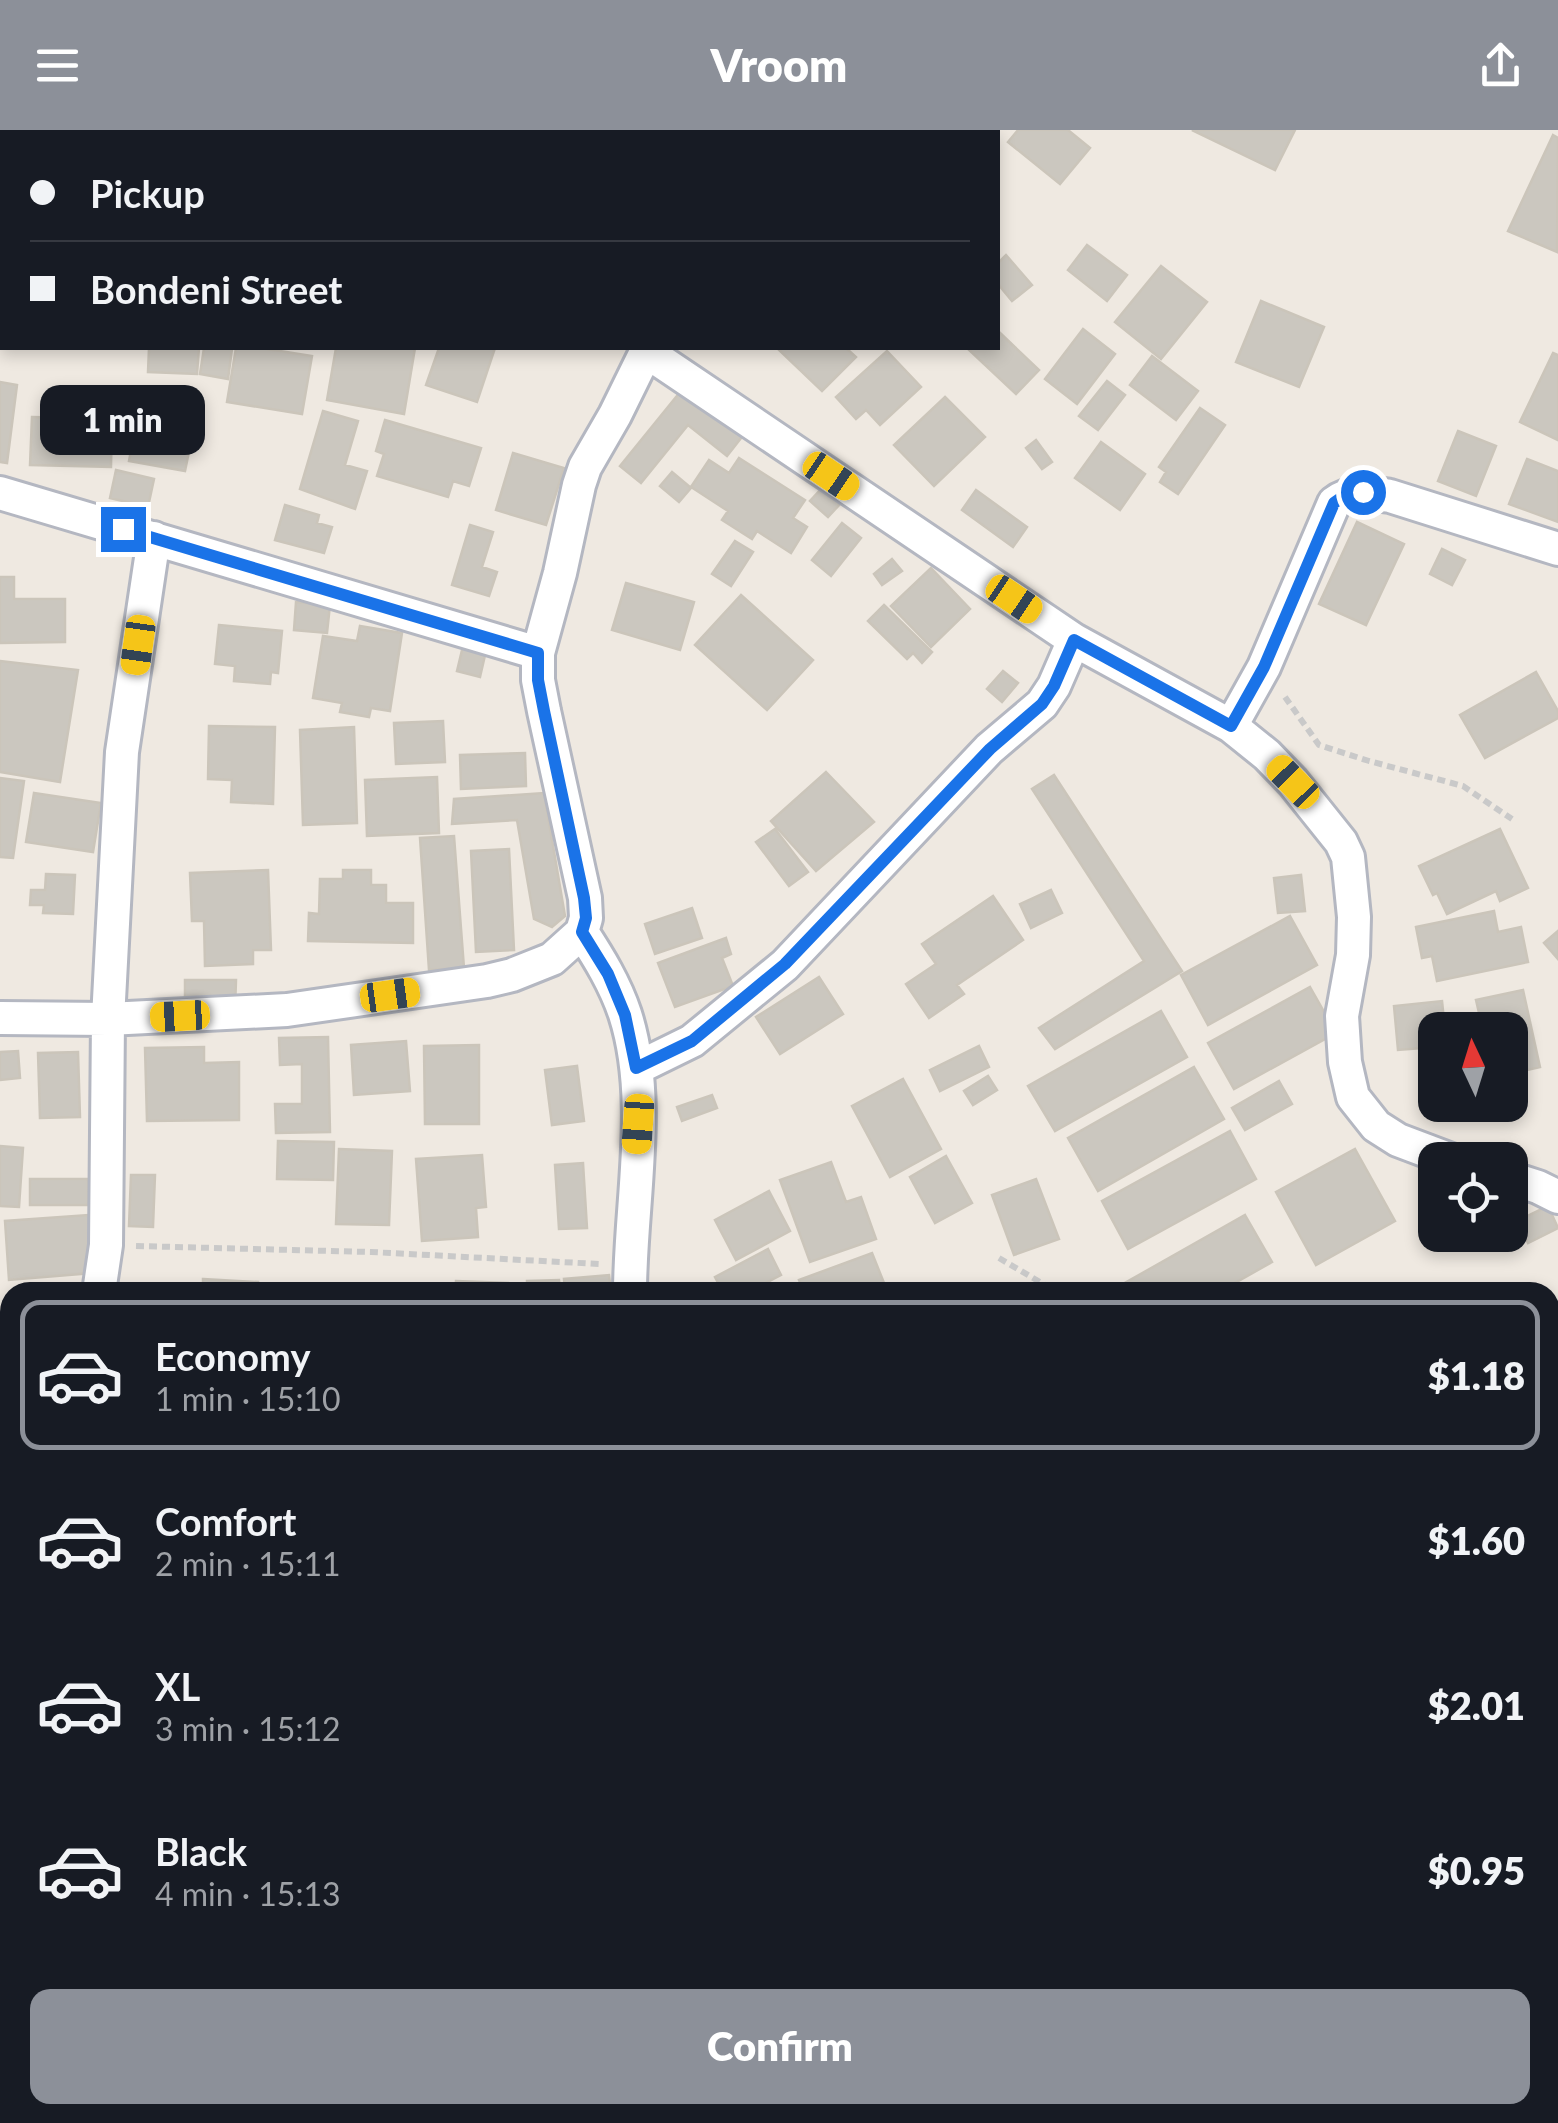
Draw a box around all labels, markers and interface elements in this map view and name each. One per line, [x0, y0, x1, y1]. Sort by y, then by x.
icon: menu [30, 38, 85, 93]
text: Vroom [711, 38, 847, 92]
icon: share [1473, 38, 1528, 93]
text: Pickup [90, 170, 205, 216]
text: Bondeni Street [90, 266, 343, 312]
callout: 1 min [41, 384, 206, 454]
text: 1 min [83, 400, 162, 439]
car [798, 447, 864, 505]
route start [1341, 470, 1386, 515]
route end [101, 507, 146, 552]
car [981, 570, 1047, 628]
car [119, 613, 157, 677]
car [1261, 750, 1325, 814]
car [358, 976, 422, 1014]
car [149, 999, 211, 1033]
north arrow [1418, 1012, 1528, 1122]
map controls [1418, 1012, 1528, 1252]
car [621, 1093, 655, 1155]
button: locate [1418, 1142, 1528, 1252]
icon: car [35, 1330, 125, 1420]
text: Economy [155, 1333, 310, 1379]
text: $1.18 [1428, 1352, 1525, 1398]
text: 1 min · 15:10 [155, 1379, 341, 1418]
icon: car [35, 1495, 125, 1585]
text: Comfort [155, 1498, 296, 1544]
text: $1.60 [1428, 1517, 1525, 1563]
text: 2 min · 15:11 [155, 1544, 341, 1583]
icon: car [35, 1660, 125, 1750]
text: XL [155, 1663, 200, 1709]
text: $2.01 [1428, 1682, 1525, 1728]
text: 3 min · 15:12 [155, 1709, 341, 1748]
icon: car [35, 1825, 125, 1915]
text: Black [155, 1828, 247, 1874]
text: $0.95 [1428, 1847, 1525, 1893]
text: 4 min · 15:13 [155, 1874, 341, 1913]
button: Confirm [30, 1989, 1530, 2104]

